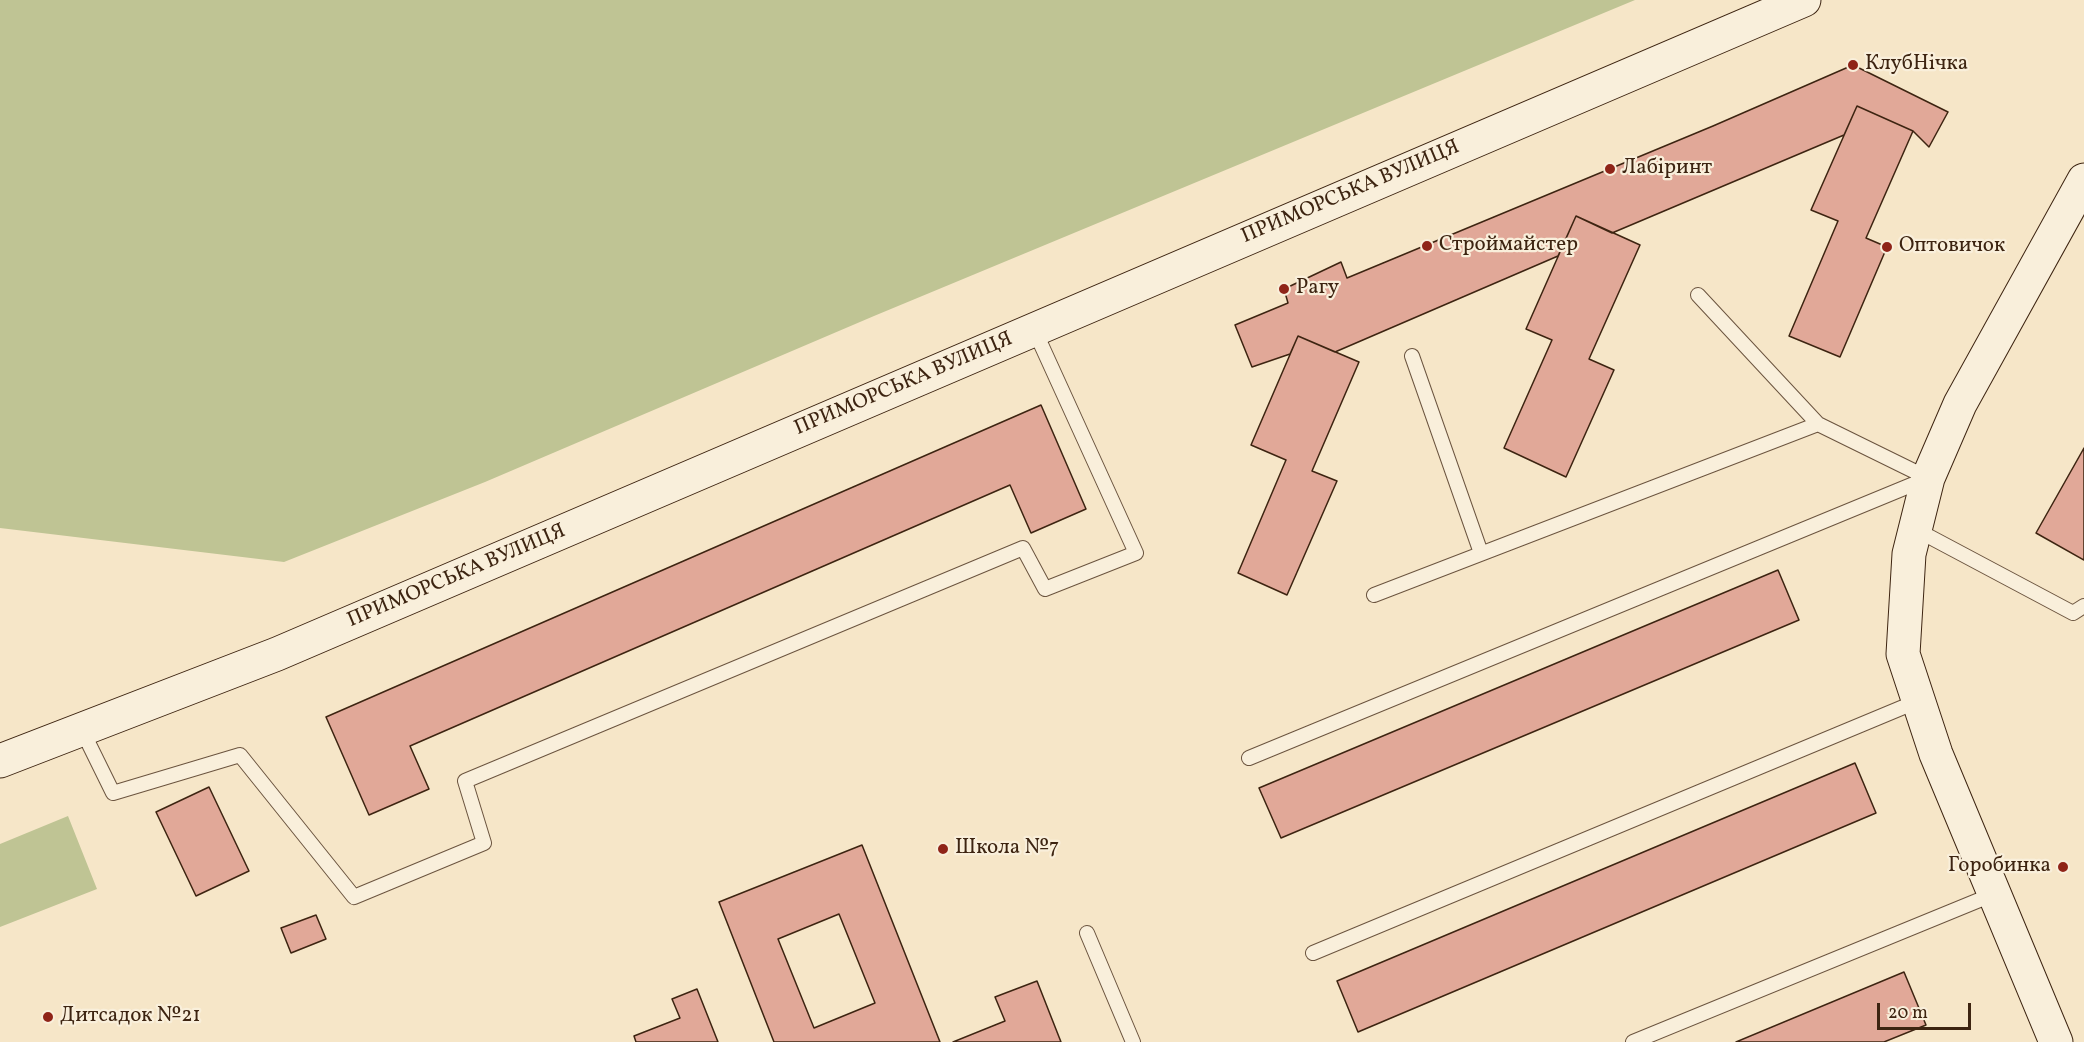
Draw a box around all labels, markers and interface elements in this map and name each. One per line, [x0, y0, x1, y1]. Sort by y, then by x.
place label: КлубНічка [1865, 52, 1968, 78]
marker: КлубНічка [1846, 58, 1860, 72]
street label: ПРИМОРСЬКА ВУЛИЦЯ [1238, 136, 1464, 250]
place label: Лабіринт [1622, 156, 1712, 182]
marker: Лабіринт [1603, 162, 1617, 176]
place label: Строймайстер [1439, 233, 1578, 259]
place label: Оптовичок [1899, 234, 2005, 260]
marker: Строймайстер [1420, 239, 1434, 253]
marker: Оптовичок [1880, 240, 1894, 254]
place label: Рагу [1296, 276, 1339, 302]
marker: Рагу [1277, 282, 1291, 296]
street label: ПРИМОРСЬКА ВУЛИЦЯ [791, 328, 1017, 442]
street label: ПРИМОРСЬКА ВУЛИЦЯ [344, 520, 570, 634]
place label: Школа №7 [955, 836, 1059, 862]
marker: Школа №7 [936, 842, 950, 856]
place label: Горобинка [1948, 854, 2051, 880]
marker: Горобинка [2056, 860, 2070, 874]
scale bar [1880, 991, 1974, 1029]
text: 20 m [1888, 1001, 1928, 1026]
place label: Дитсадок №21 [60, 1004, 201, 1030]
marker: Дитсадок №21 [41, 1010, 55, 1024]

